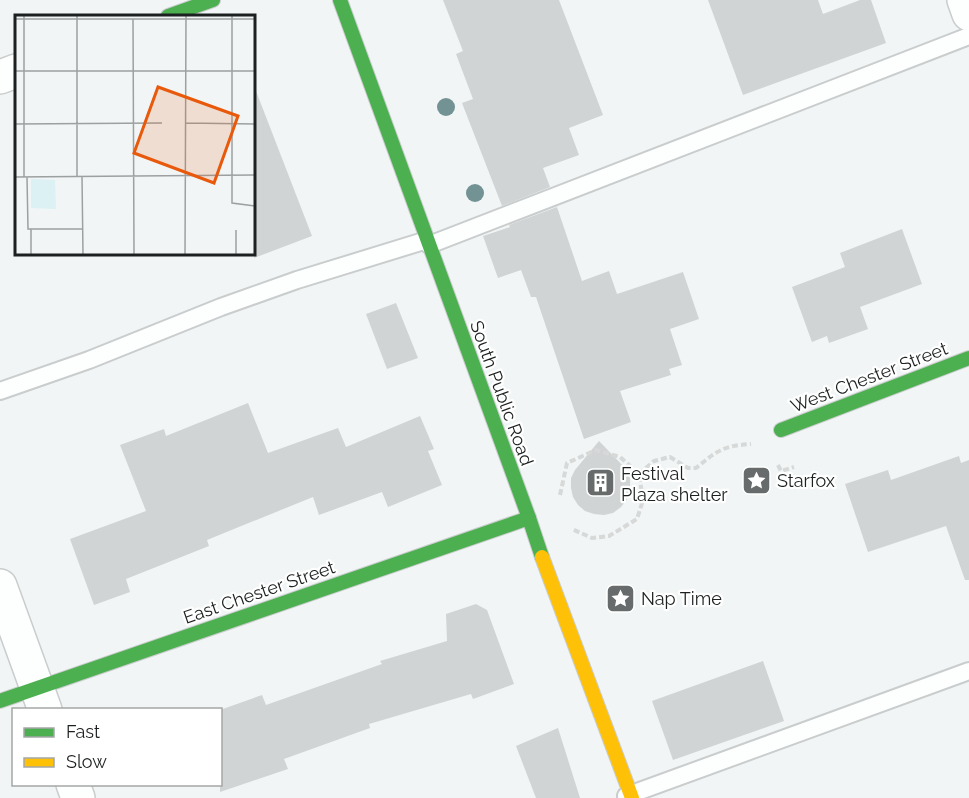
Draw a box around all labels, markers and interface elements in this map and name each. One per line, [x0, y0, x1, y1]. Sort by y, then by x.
inset map [15, 15, 255, 255]
street label: South Public Road [466, 318, 538, 468]
street label: West Chester Street [788, 337, 950, 417]
place label: Festival Plaza shelter [621, 463, 728, 505]
place icon: Starfox [740, 464, 772, 496]
building icon: Festival Plaza shelter [584, 467, 616, 499]
place label: Starfox [777, 470, 835, 491]
street label: East Chester Street [180, 556, 338, 628]
place icon: Nap Time [604, 582, 636, 614]
place label: Nap Time [641, 588, 722, 609]
legend [12, 708, 222, 786]
text: Fast [66, 721, 100, 742]
text: Slow [66, 751, 107, 772]

